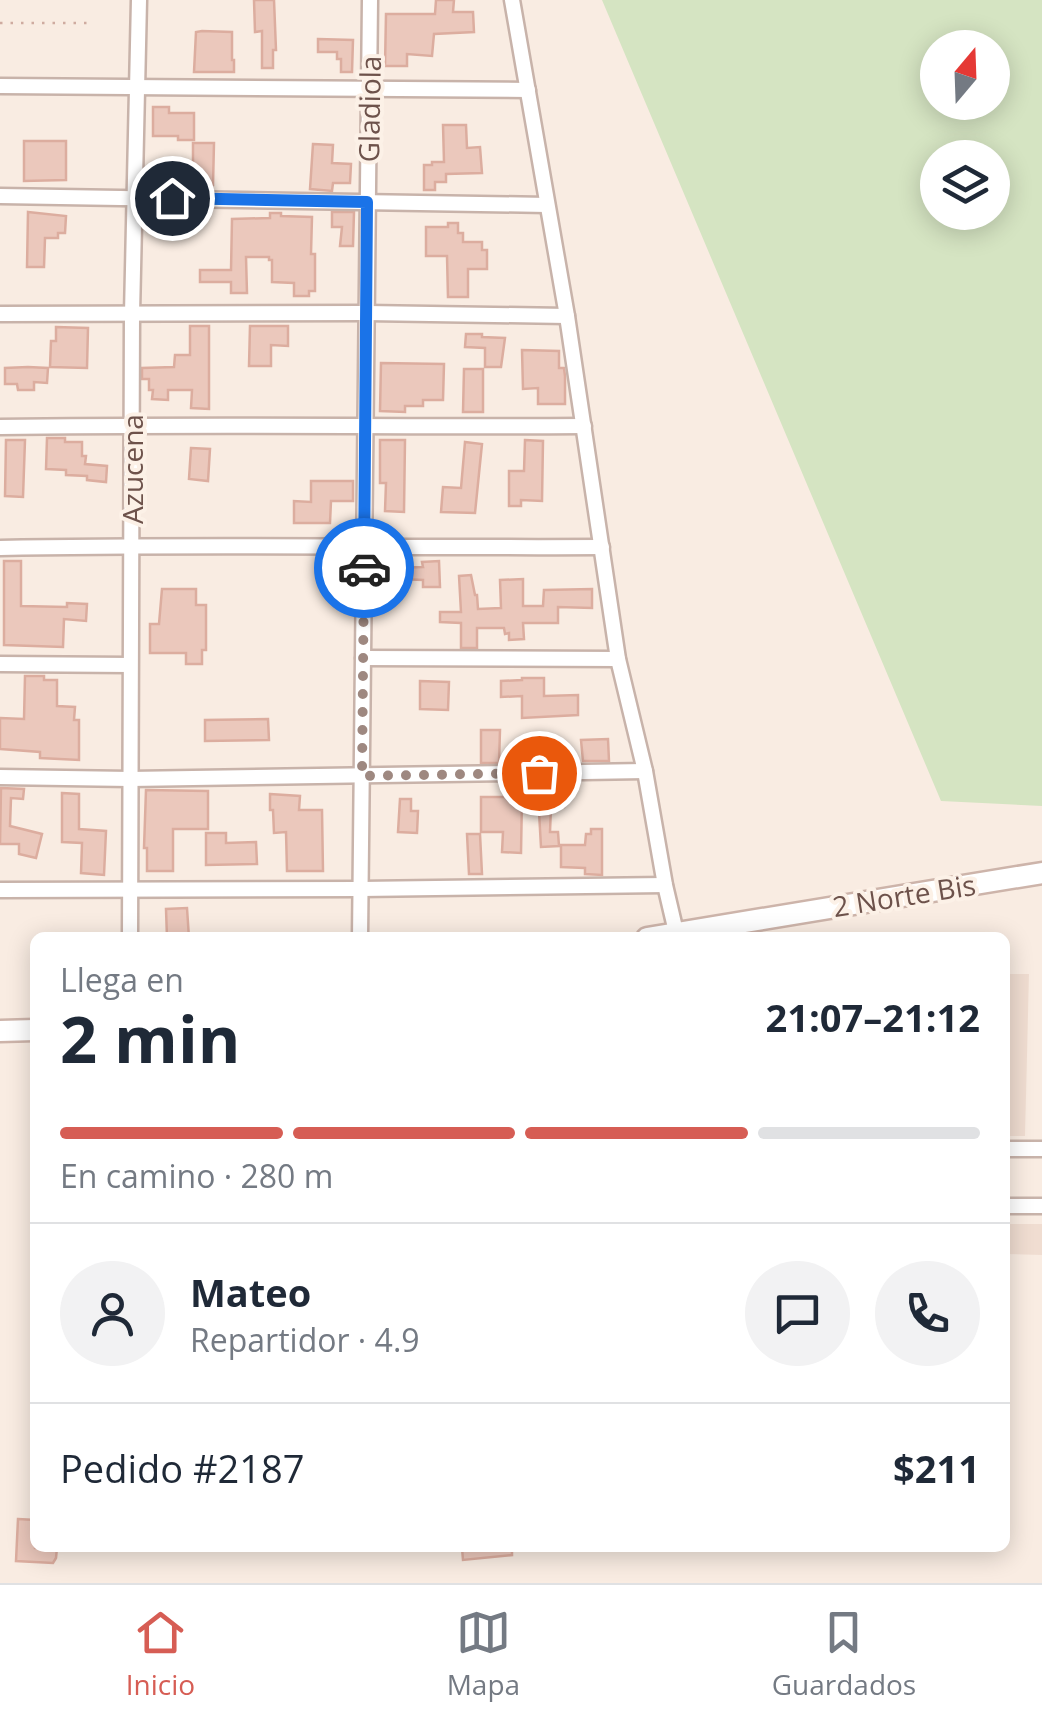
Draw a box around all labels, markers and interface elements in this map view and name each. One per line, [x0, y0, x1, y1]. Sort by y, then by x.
north arrow [920, 30, 1010, 120]
map controls [920, 30, 1010, 230]
street label: Gladiola [349, 55, 389, 163]
button: layers [920, 140, 1010, 230]
pin [130, 156, 215, 241]
icon: home [145, 171, 200, 226]
street label: Azucena [113, 414, 151, 524]
courier [314, 518, 414, 618]
icon: car [337, 541, 392, 596]
pin [497, 731, 582, 816]
icon: bag [512, 746, 567, 801]
street label: 2 Norte Bis [830, 865, 978, 925]
text: Llega en [60, 958, 184, 1001]
text: 21:07–21:12 [766, 991, 980, 1043]
text: 2 min [60, 994, 240, 1082]
text: En camino · 280 m [60, 1154, 333, 1197]
button: person [60, 1261, 165, 1366]
button: chat [745, 1261, 850, 1366]
button: phone [875, 1261, 980, 1366]
text: Mateo [190, 1266, 311, 1318]
text: Repartidor · 4.9 [190, 1318, 420, 1361]
text: Pedido #2187 [60, 1442, 304, 1494]
text: $211 [893, 1442, 980, 1494]
tab: Inicio [126, 1605, 195, 1703]
tab: Mapa [447, 1605, 520, 1703]
tab: Guardados [772, 1605, 916, 1703]

